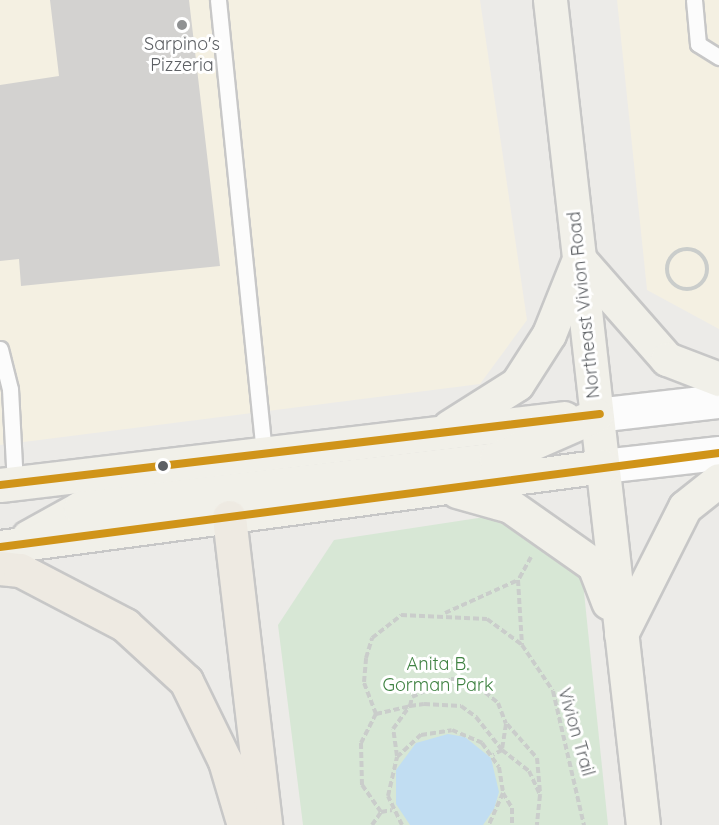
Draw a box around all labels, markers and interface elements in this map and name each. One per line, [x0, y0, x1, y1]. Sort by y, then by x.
marker: Sarpino's Pizzeria [175, 18, 189, 32]
place label: Sarpino's Pizzeria [144, 34, 220, 76]
street label: Northeast Vivion Road [563, 210, 605, 400]
unlabelled marker [157, 460, 169, 472]
park label: Anita B. Gorman Park [382, 654, 494, 696]
street label: Vivion Trail [553, 685, 599, 779]

